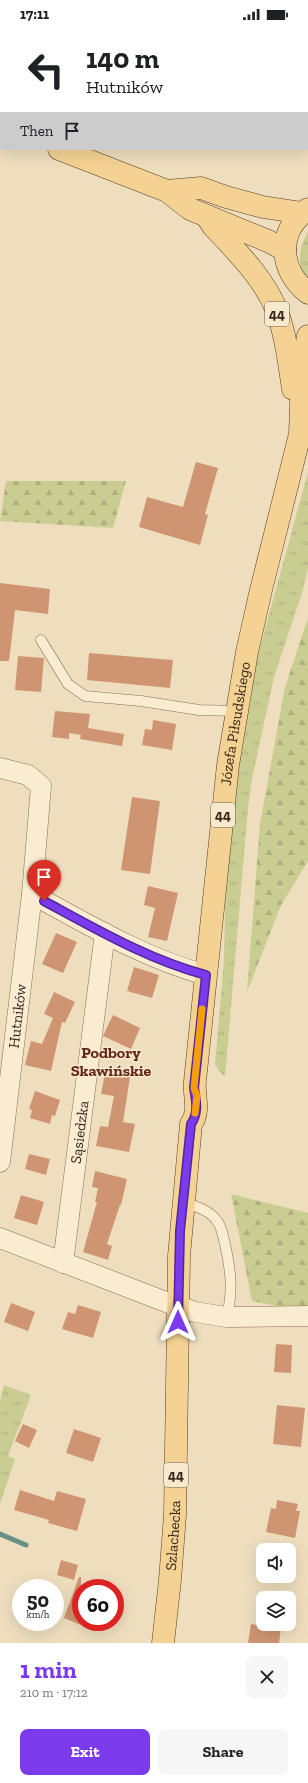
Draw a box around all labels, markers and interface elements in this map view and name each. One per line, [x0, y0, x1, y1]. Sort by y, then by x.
text: 17:11 [20, 5, 49, 23]
text: 140 m [86, 42, 159, 75]
icon: left [20, 44, 72, 96]
text: Hutników [86, 76, 163, 98]
icon: arrive [61, 120, 83, 142]
text: Then [20, 122, 53, 140]
road number: 44 [265, 302, 289, 326]
street label: Józefa Piłsudskiego [217, 660, 254, 787]
road number: 44 [211, 803, 235, 827]
pin [27, 860, 61, 901]
icon: arrive [33, 866, 55, 888]
street label: Hutników [5, 982, 30, 1049]
district label: Podbory Skawińskie [71, 1043, 152, 1080]
street label: Sąsiedzka [67, 1099, 93, 1165]
position arrow [157, 1301, 199, 1343]
road number: 44 [164, 1463, 188, 1487]
street label: Szlachecka [162, 1500, 184, 1571]
map controls [256, 1543, 296, 1631]
button: sound [256, 1543, 296, 1583]
speed limit sign: 60 [72, 1579, 124, 1631]
text: 50 [27, 1588, 49, 1612]
button: layers [256, 1591, 296, 1631]
text: km/h [27, 1609, 49, 1621]
text: 1 min [20, 1655, 77, 1684]
button: close [246, 1656, 288, 1698]
text: 210 m · 17:12 [20, 1685, 88, 1700]
button: Exit [20, 1729, 150, 1775]
button: Share [158, 1729, 288, 1775]

